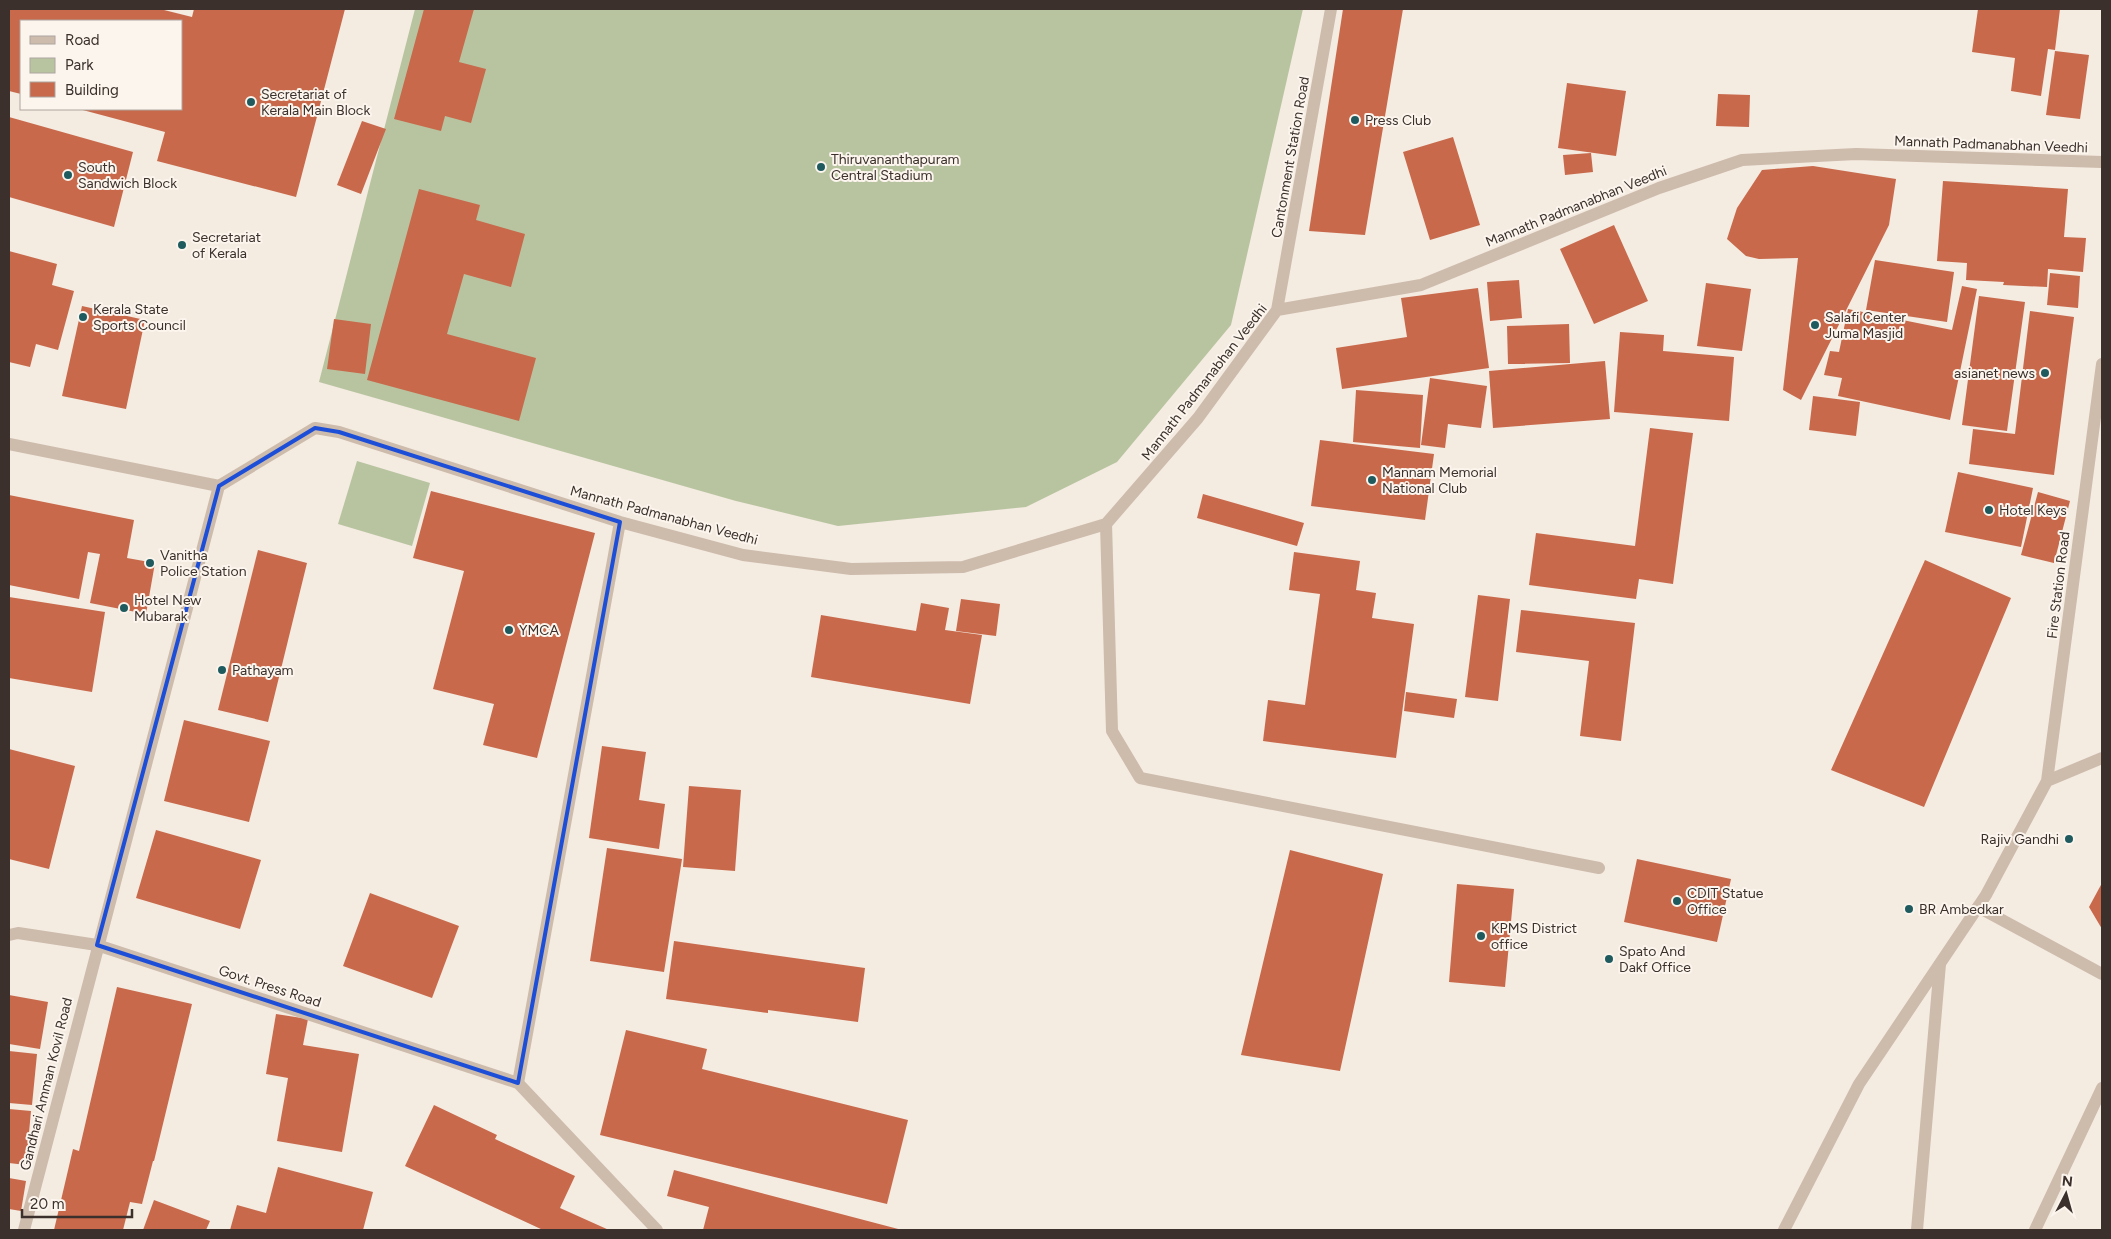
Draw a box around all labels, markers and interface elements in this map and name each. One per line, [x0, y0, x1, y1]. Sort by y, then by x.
legend [20, 20, 182, 110]
text: Road [65, 31, 100, 49]
text: Park [65, 56, 94, 74]
street label: Cantonment Station Road [1268, 75, 1313, 239]
text: Building [65, 81, 119, 99]
place label: Secretariat of Kerala Main Block [261, 86, 370, 119]
marker: Secretariat of Kerala Main Block [245, 96, 257, 108]
place label: Press Club [1365, 112, 1431, 129]
marker: Press Club [1349, 114, 1361, 126]
street label: Mannath Padmanabhan Veedhi [1894, 133, 2088, 156]
place label: Thiruvananthapuram Central Stadium [831, 151, 960, 184]
place label: South Sandwich Block [78, 159, 177, 192]
marker: Thiruvananthapuram Central Stadium [815, 161, 827, 173]
street label: Mannath Padmanabhan Veedhi [1483, 162, 1669, 251]
marker: South Sandwich Block [62, 169, 74, 181]
place label: Secretariat of Kerala [192, 229, 261, 262]
marker: Secretariat of Kerala [176, 239, 188, 251]
place label: Kerala State Sports Council [93, 301, 186, 334]
street label: Mannath Padmanabhan Veedhi [1138, 301, 1271, 464]
place label: Salafi Center Juma Masjid [1825, 309, 1906, 342]
marker: Kerala State Sports Council [77, 311, 89, 323]
marker: Salafi Center Juma Masjid [1809, 319, 1821, 331]
place label: asianet news [1954, 365, 2035, 382]
marker: asianet news [2039, 367, 2051, 379]
place label: Mannam Memorial National Club [1382, 464, 1497, 497]
marker: Mannam Memorial National Club [1366, 474, 1378, 486]
street label: Mannath Padmanabhan Veedhi [568, 482, 760, 549]
place label: Hotel Keys [1999, 502, 2067, 519]
marker: Hotel Keys [1983, 504, 1995, 516]
street label: Fire Station Road [2043, 531, 2074, 640]
place label: Vanitha Police Station [160, 547, 247, 580]
marker: Vanitha Police Station [144, 557, 156, 569]
place label: Hotel New Mubarak [134, 592, 201, 625]
marker: Hotel New Mubarak [118, 602, 130, 614]
place label: YMCA [519, 622, 559, 639]
marker: YMCA [503, 624, 515, 636]
place label: Pathayam [232, 662, 294, 679]
marker: Pathayam [216, 664, 228, 676]
place label: Rajiv Gandhi [1980, 831, 2059, 848]
marker: Rajiv Gandhi [2063, 833, 2075, 845]
place label: CDIT Statue Office [1687, 885, 1764, 918]
marker: CDIT Statue Office [1671, 895, 1683, 907]
place label: BR Ambedkar [1919, 901, 2004, 918]
marker: BR Ambedkar [1903, 903, 1915, 915]
place label: KPMS District office [1491, 920, 1577, 953]
marker: KPMS District office [1475, 930, 1487, 942]
place label: Spato And Dakf Office [1619, 943, 1691, 976]
marker: Spato And Dakf Office [1603, 953, 1615, 965]
street label: Govt. Press Road [216, 962, 323, 1011]
street label: Gandhari Amman Kovil Road [17, 996, 76, 1172]
north arrow [2041, 1169, 2091, 1219]
text: N [2061, 1173, 2074, 1191]
scale bar [22, 1186, 132, 1218]
text: 20 m [30, 1195, 64, 1213]

